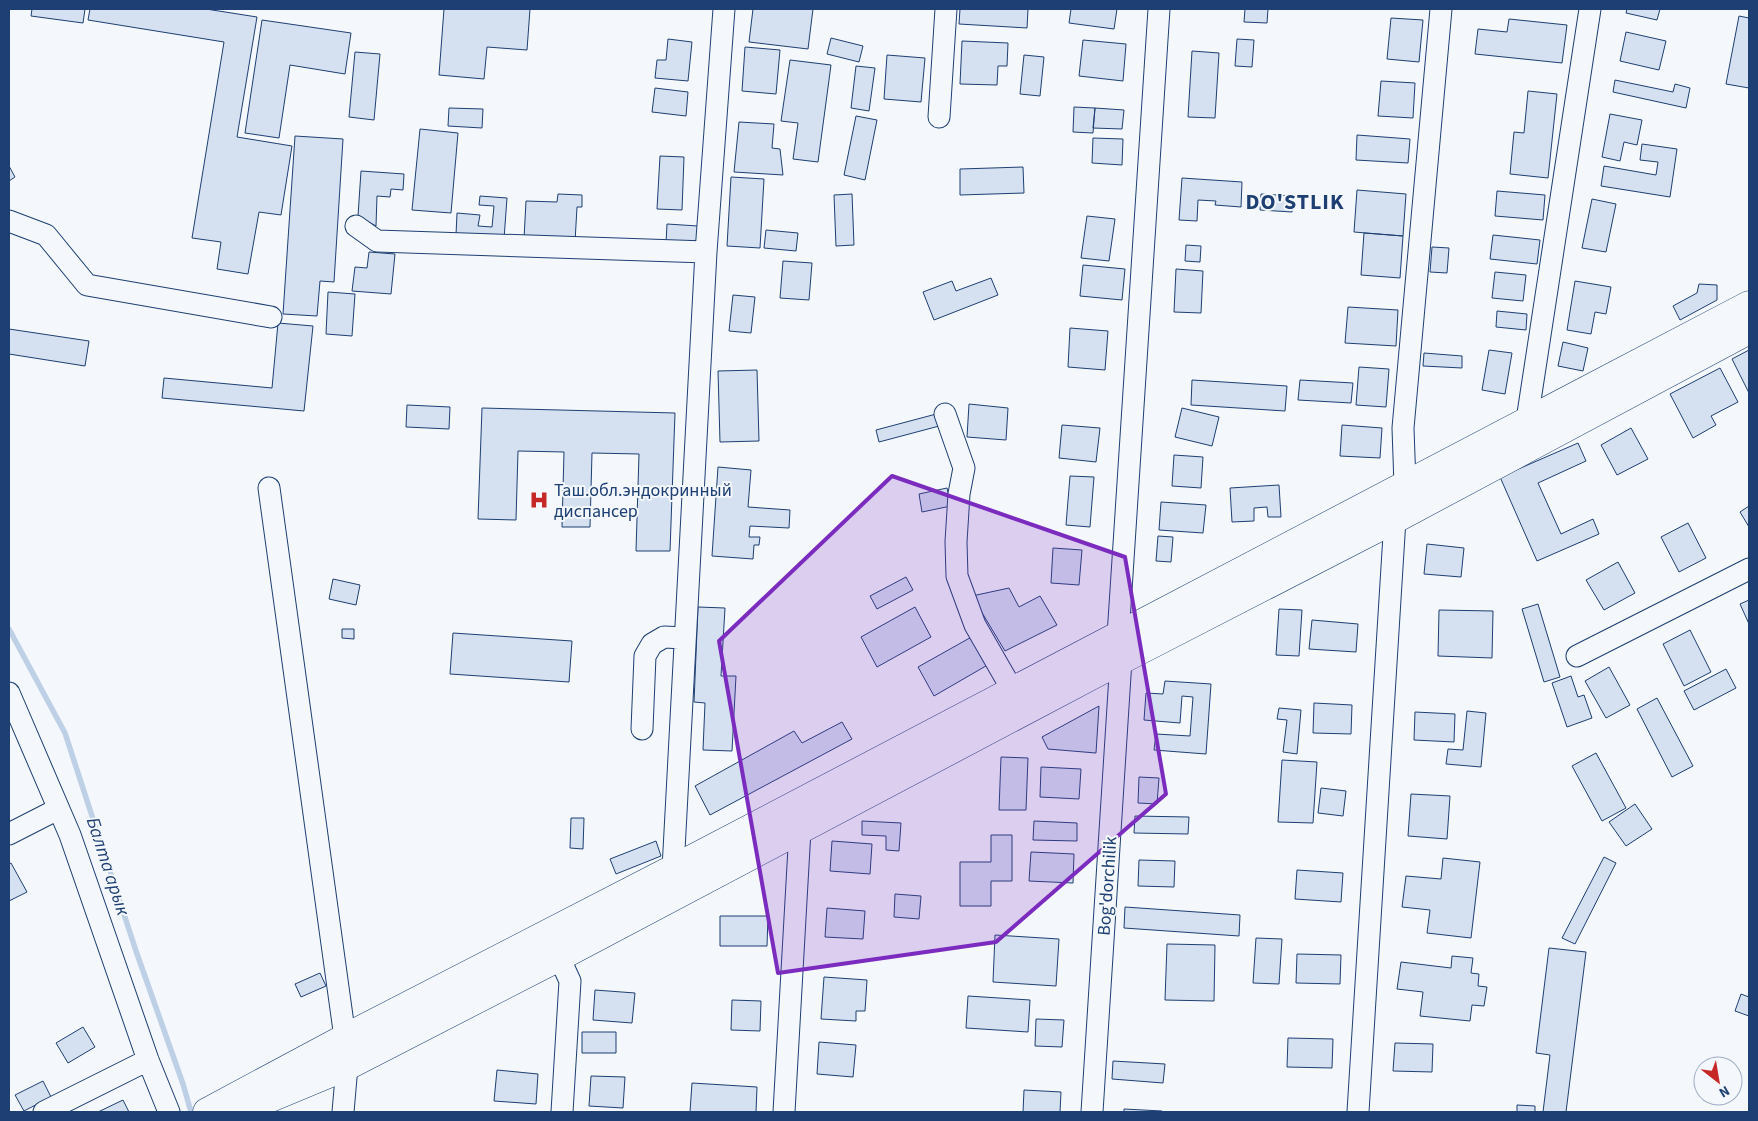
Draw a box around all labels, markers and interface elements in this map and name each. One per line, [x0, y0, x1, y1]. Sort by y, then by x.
district label: DO'STLIK [1246, 186, 1344, 218]
place label: Таш.обл.эндокринный диспансер [554, 478, 732, 524]
hospital icon: Таш.обл.эндокринный диспансер [528, 489, 550, 511]
water label: Балта арык [79, 814, 136, 920]
street label: Bog'dorchilik [1092, 835, 1123, 937]
north arrow [1693, 1056, 1743, 1106]
text: N [1715, 1080, 1733, 1102]

